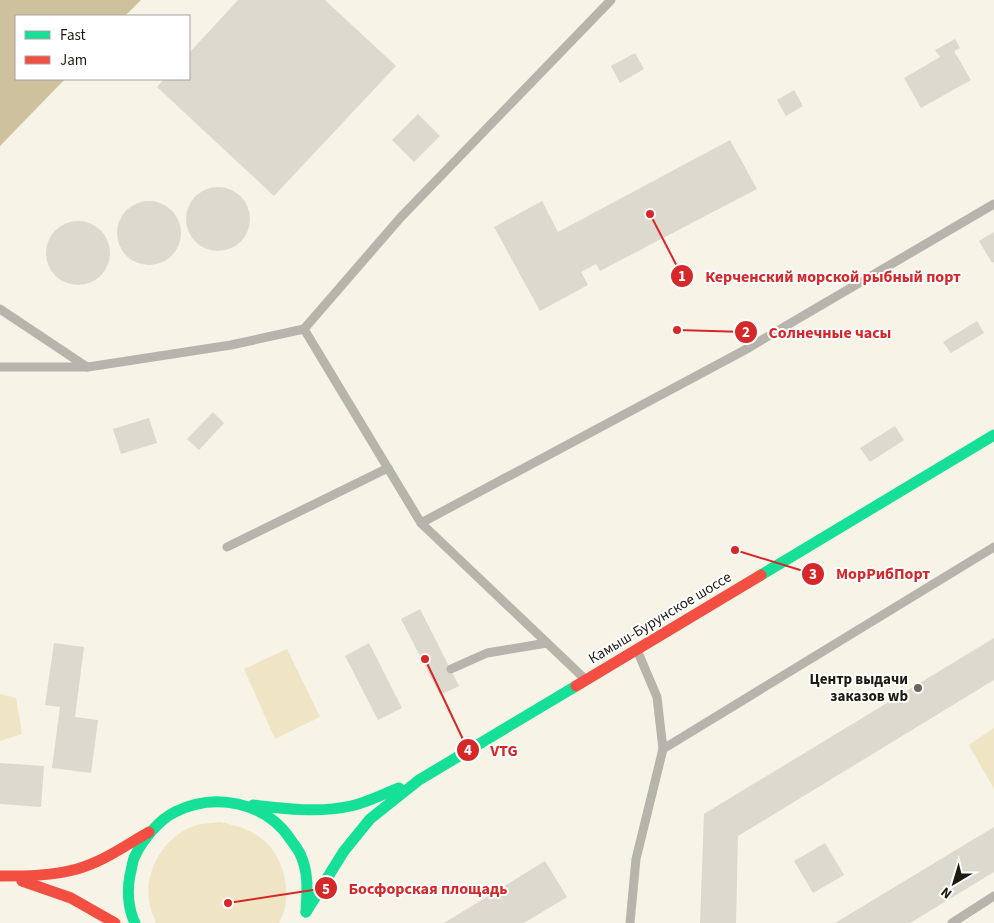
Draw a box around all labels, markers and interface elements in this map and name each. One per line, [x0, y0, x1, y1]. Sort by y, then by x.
legend [15, 15, 190, 80]
text: Fast [60, 25, 86, 46]
text: Jam [60, 50, 87, 71]
callout: Керченский морской рыбный порт [670, 261, 971, 292]
text: 1 [678, 266, 686, 287]
text: Керченский морской рыбный порт [705, 266, 961, 288]
callout: Солнечные часы [733, 317, 901, 348]
text: 2 [742, 322, 750, 343]
text: Солнечные часы [769, 322, 891, 344]
callout: МорРибПорт [801, 558, 940, 589]
text: МорРибПорт [836, 563, 930, 585]
text: 3 [809, 564, 817, 585]
street label: Камыш-Бурунское шоссе [585, 567, 735, 669]
place label: Центр выдачи заказов wb [809, 669, 908, 707]
marker: Центр выдачи заказов wb [912, 682, 924, 694]
callout: VTG [455, 734, 528, 765]
text: 4 [464, 740, 472, 761]
text: VTG [489, 740, 518, 762]
north arrow [929, 858, 979, 908]
callout: Босфорская площадь [313, 873, 517, 904]
text: Босфорская площадь [348, 878, 508, 900]
text: 5 [322, 879, 330, 900]
text: N [937, 882, 956, 903]

